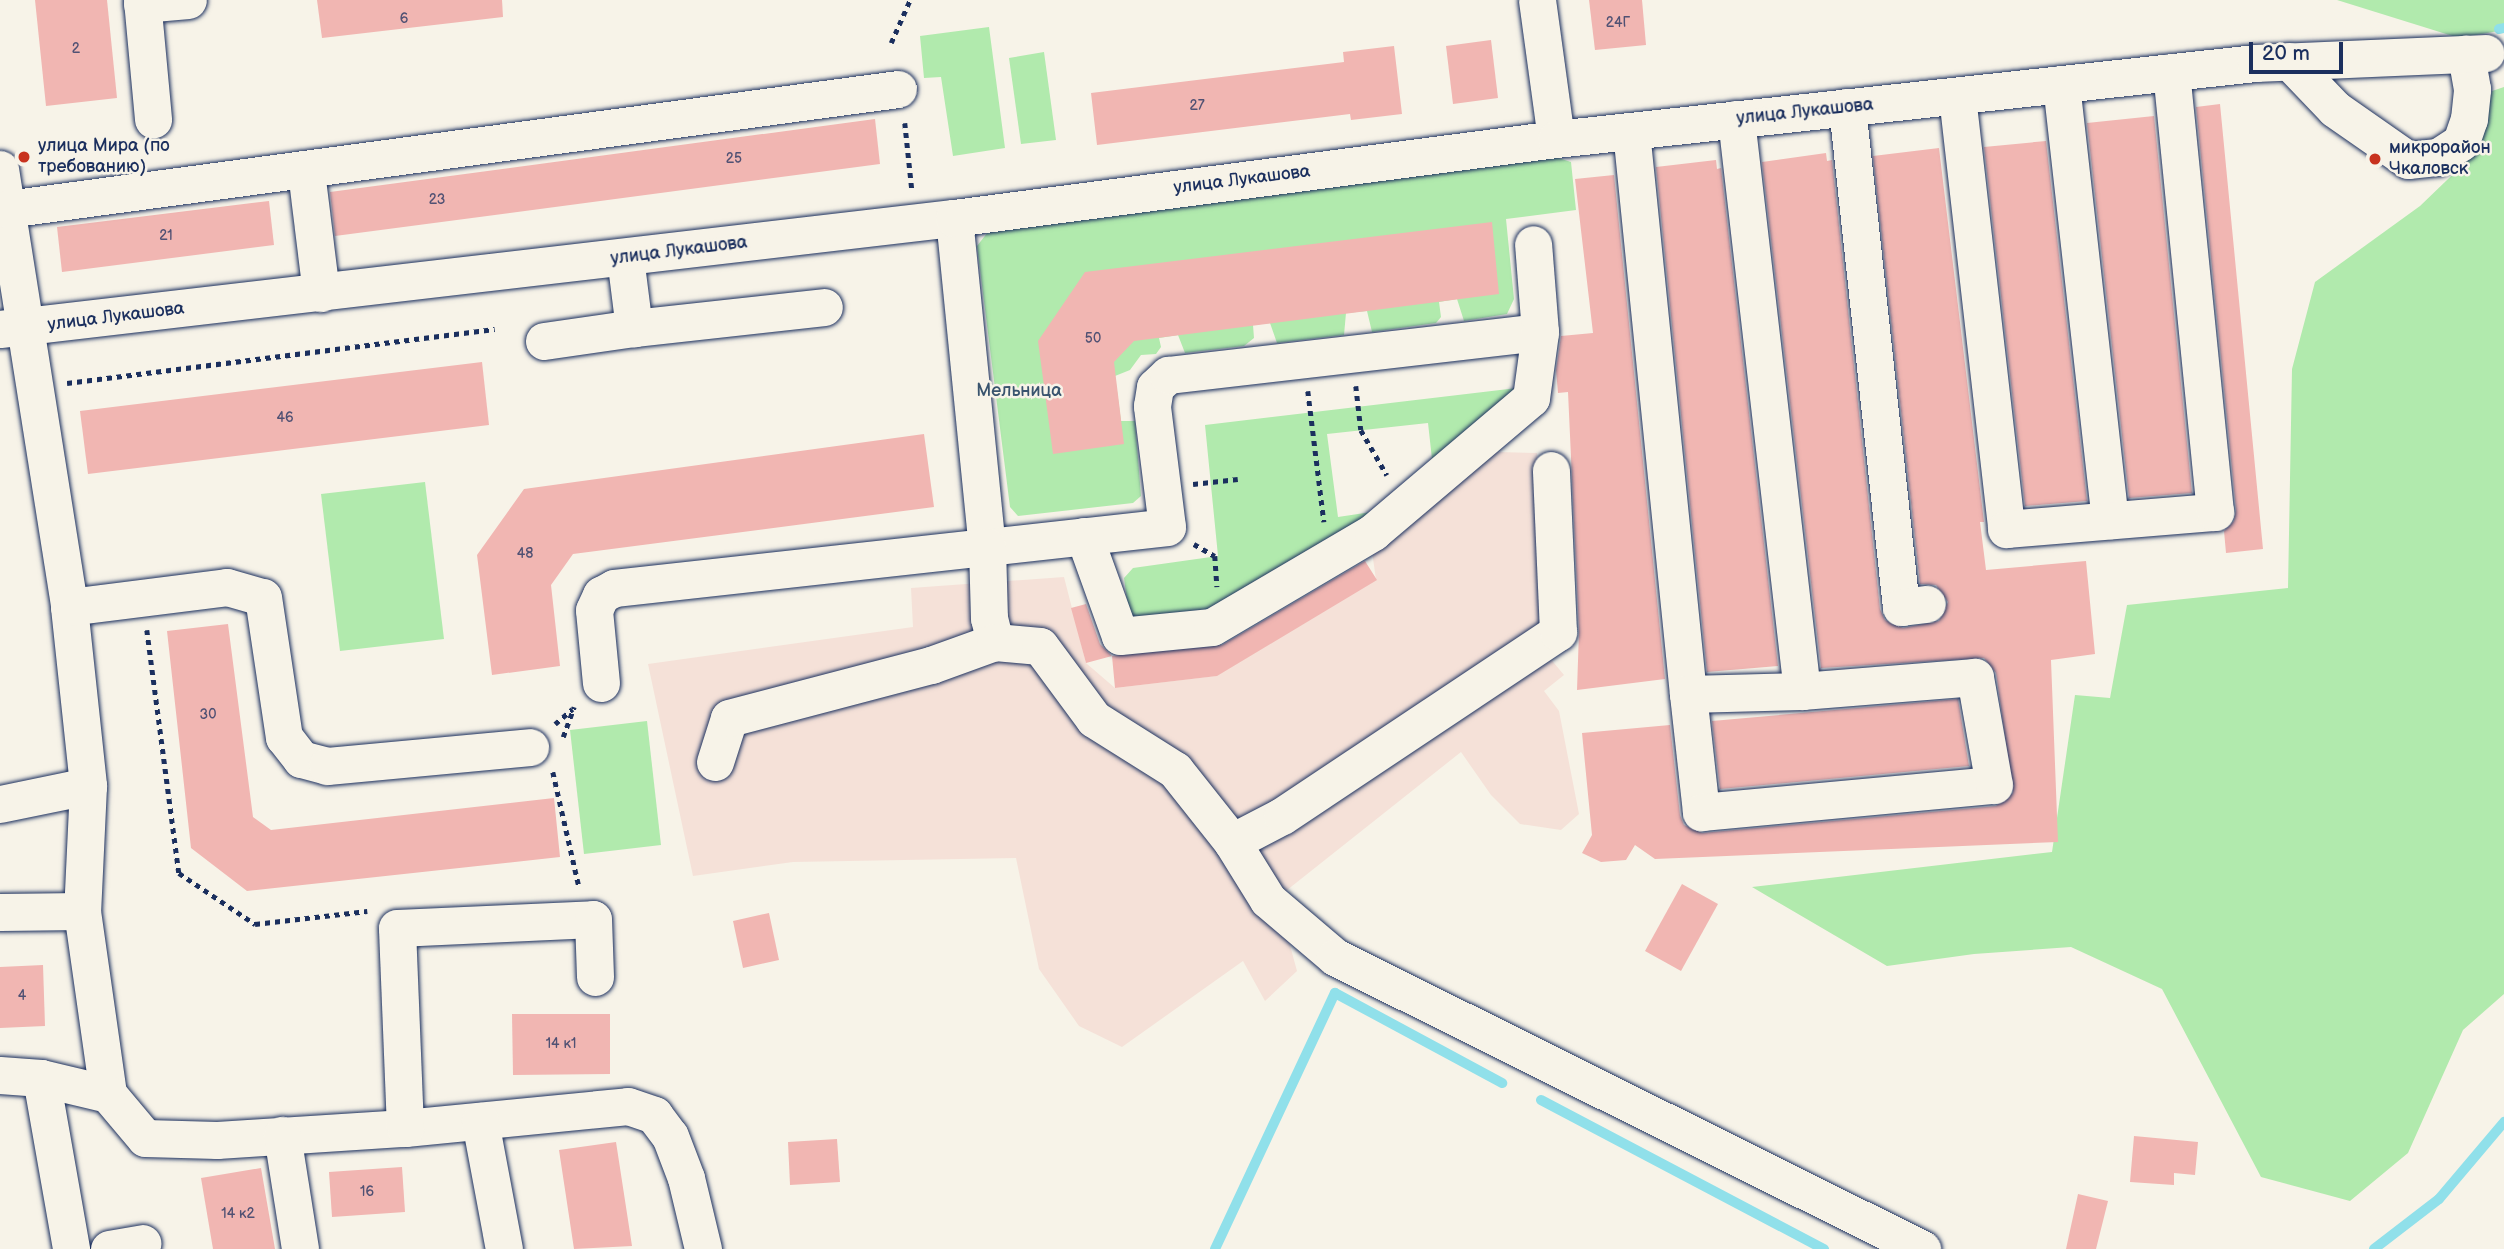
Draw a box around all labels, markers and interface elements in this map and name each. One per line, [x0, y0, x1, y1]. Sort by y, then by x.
house number: 6 [400, 11, 408, 27]
house number: 24Г [1606, 15, 1630, 31]
scale bar [2252, 28, 2346, 72]
house number: 2 [72, 41, 80, 57]
text: 20 m [2262, 41, 2310, 66]
street label: улица Лукашова [1735, 94, 1875, 130]
house number: 27 [1189, 98, 1205, 114]
place label: улица Мира (по требованию) [38, 136, 170, 178]
place label: микрорайон Чкаловск [2389, 138, 2491, 180]
marker: улица Мира (по требованию) [16, 149, 32, 165]
house number: 25 [726, 151, 742, 167]
marker: микрорайон Чкаловск [2367, 151, 2383, 167]
street label: улица Лукашова [1172, 161, 1312, 199]
house number: 23 [429, 192, 445, 208]
house number: 21 [159, 228, 173, 244]
street label: улица Лукашова [609, 232, 749, 270]
street label: улица Лукашова [46, 298, 186, 336]
house number: 50 [1085, 331, 1101, 347]
park label: Мельница [976, 380, 1062, 402]
house number: 46 [276, 410, 294, 426]
house number: 48 [517, 546, 533, 562]
house number: 30 [200, 707, 216, 723]
house number: 4 [18, 988, 26, 1004]
house number: 14 к1 [546, 1036, 576, 1052]
house number: 16 [360, 1184, 374, 1200]
house number: 14 к2 [221, 1206, 255, 1222]

